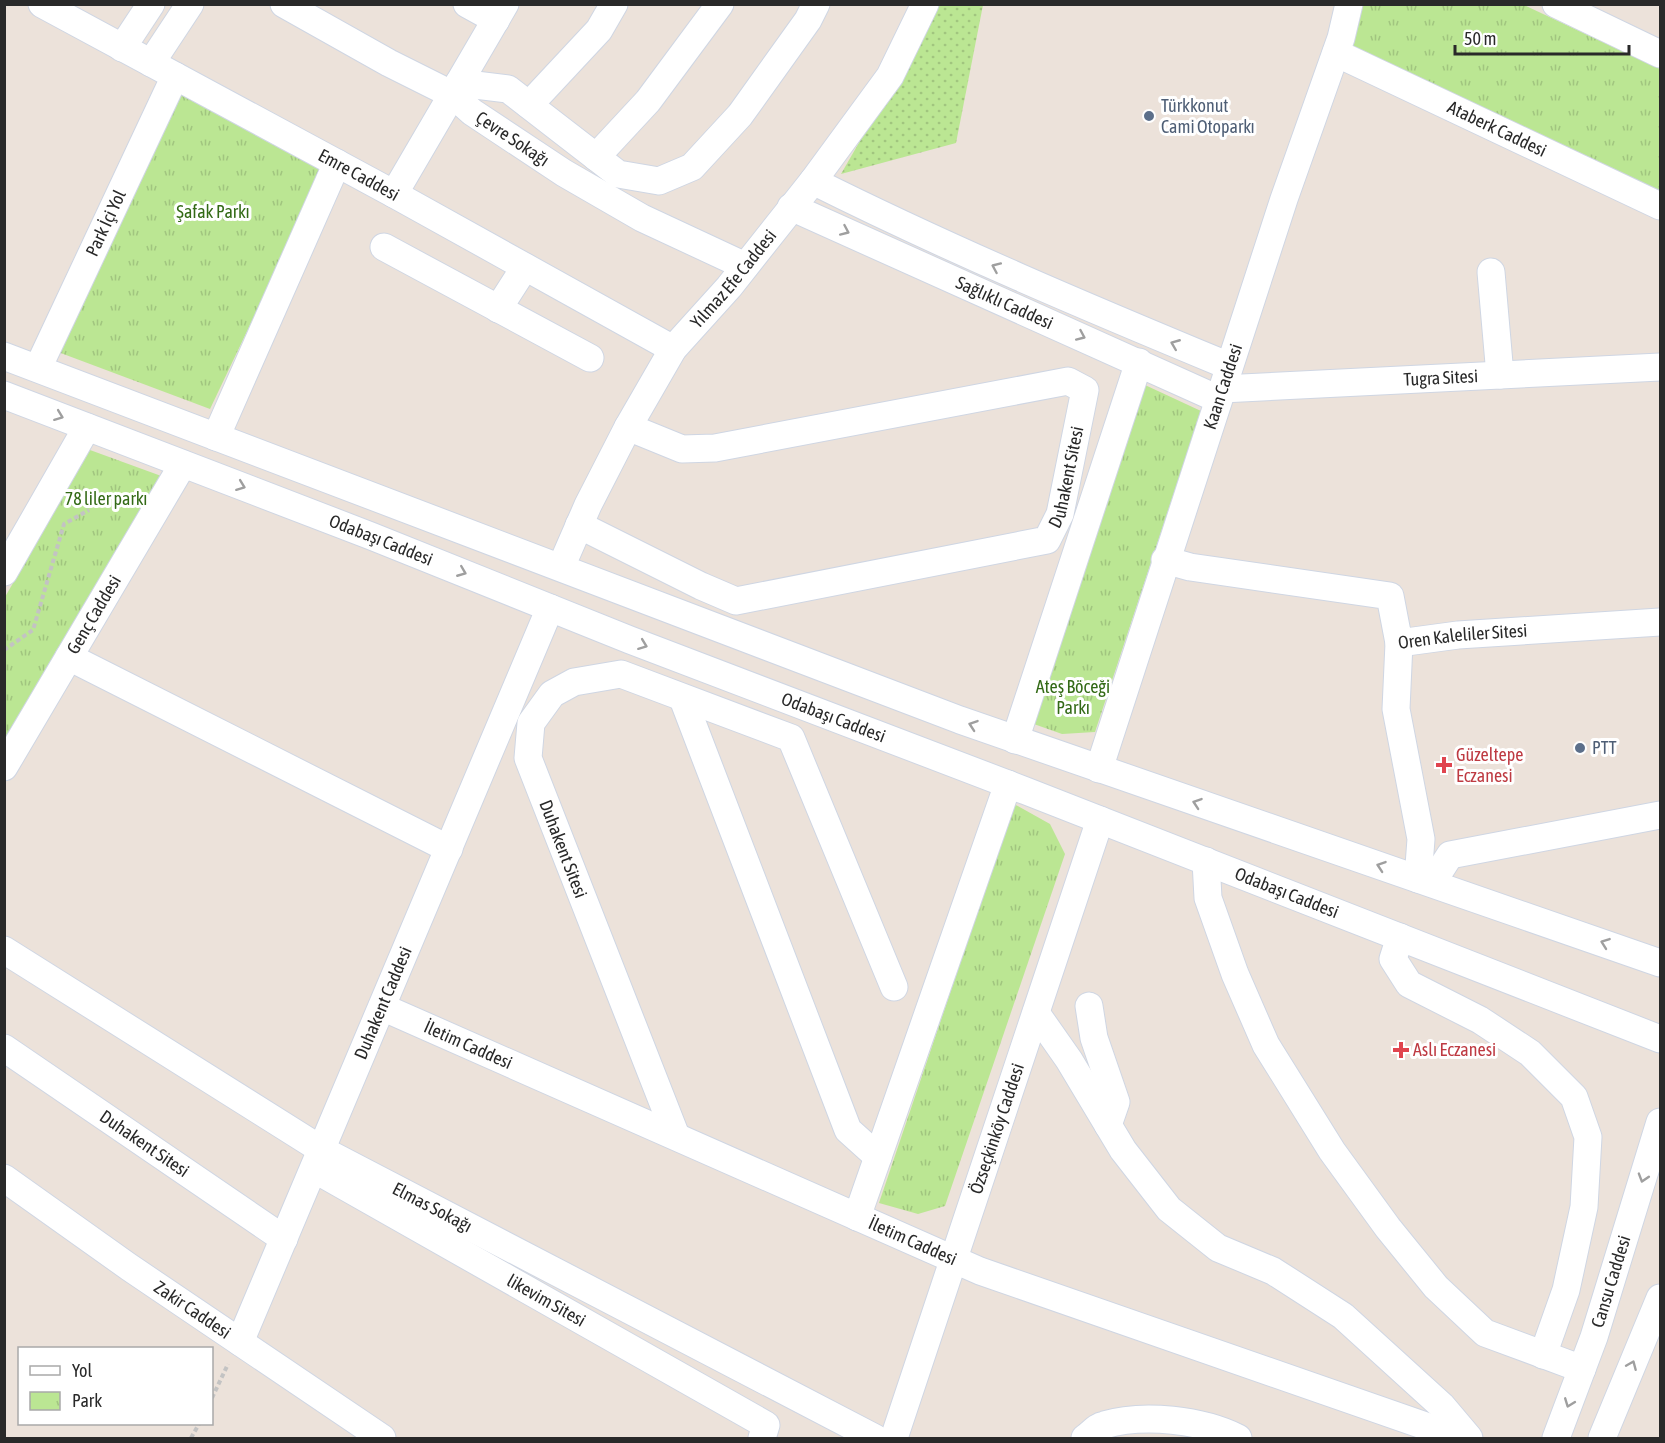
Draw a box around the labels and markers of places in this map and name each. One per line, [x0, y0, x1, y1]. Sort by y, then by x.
place label: Türkkonut Cami Otoparkı [1161, 95, 1255, 137]
marker: Türkkonut Cami Otoparkı [1142, 109, 1156, 123]
place label: PTT [1592, 737, 1617, 758]
marker: PTT [1573, 741, 1587, 755]
place label: Güzeltepe Eczanesi [1456, 744, 1523, 786]
marker: Güzeltepe Eczanesi [1437, 758, 1451, 772]
place label: Aslı Eczanesi [1413, 1039, 1496, 1060]
marker: Aslı Eczanesi [1394, 1043, 1408, 1057]

